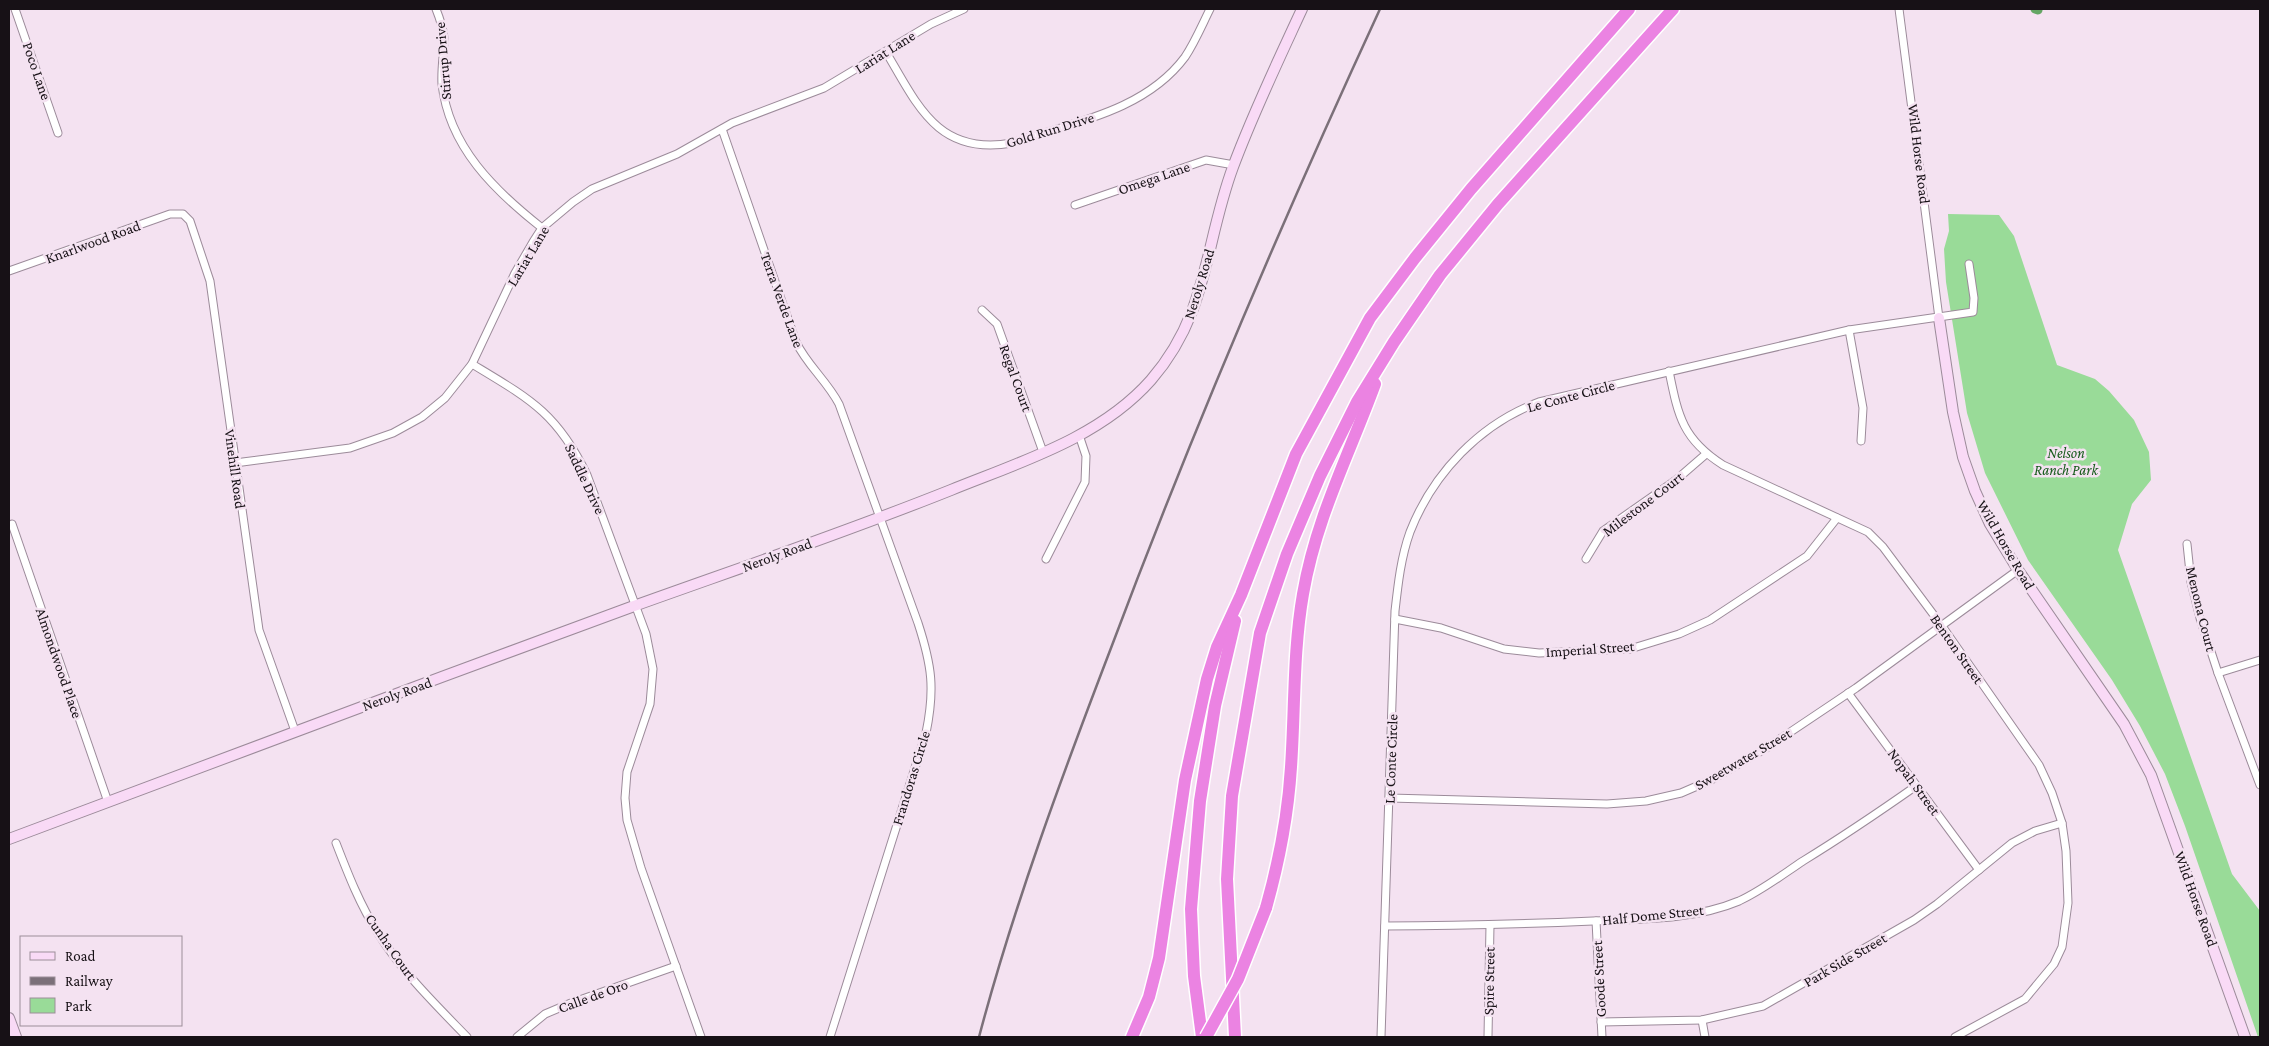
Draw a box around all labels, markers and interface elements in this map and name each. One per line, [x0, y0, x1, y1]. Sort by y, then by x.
street label: Stirrup Drive [432, 21, 455, 100]
street label: Lariat Lane [852, 27, 918, 77]
street label: Poco Lane [20, 40, 54, 102]
street label: Wild Horse Road [1905, 103, 1933, 205]
street label: Gold Run Drive [1004, 109, 1096, 151]
street label: Omega Lane [1116, 158, 1193, 199]
street label: Knarlwood Road [43, 217, 143, 267]
street label: Lariat Lane [504, 223, 552, 289]
street label: Neroly Road [1181, 247, 1218, 321]
street label: Terra Verde Lane [757, 250, 807, 350]
street label: Regal Court [996, 342, 1036, 415]
street label: Le Conte Circle [1526, 377, 1617, 415]
street label: Vinehill Road [222, 428, 249, 510]
street label: Saddle Drive [562, 441, 608, 517]
park label: Nelson Ranch Park [2034, 445, 2099, 478]
street label: Milestone Court [1599, 468, 1687, 540]
street label: Wild Horse Road [1974, 498, 2038, 593]
street label: Neroly Road [740, 535, 814, 576]
street label: Menona Court [2183, 565, 2220, 654]
street label: Almondwood Place [33, 606, 86, 721]
street label: Benton Street [1927, 611, 1987, 688]
street label: Imperial Street [1545, 638, 1636, 661]
street label: Neroly Road [360, 674, 434, 715]
street label: Le Conte Circle [1381, 713, 1401, 804]
street label: Sweetwater Street [1692, 724, 1795, 793]
street label: Frandoras Circle [889, 728, 933, 827]
street label: Nopah Street [1884, 746, 1944, 820]
street label: Wild Horse Road [2171, 849, 2221, 949]
street label: Half Dome Street [1601, 902, 1706, 928]
street label: Cunha Court [362, 911, 420, 984]
street label: Park Side Street [1801, 929, 1890, 990]
legend [20, 936, 182, 1026]
street label: Goode Street [1589, 939, 1609, 1018]
street label: Spire Street [1480, 946, 1499, 1015]
text: Road [65, 948, 96, 964]
text: Railway [65, 973, 113, 990]
street label: Calle de Oro [556, 976, 630, 1016]
text: Park [65, 998, 92, 1014]

